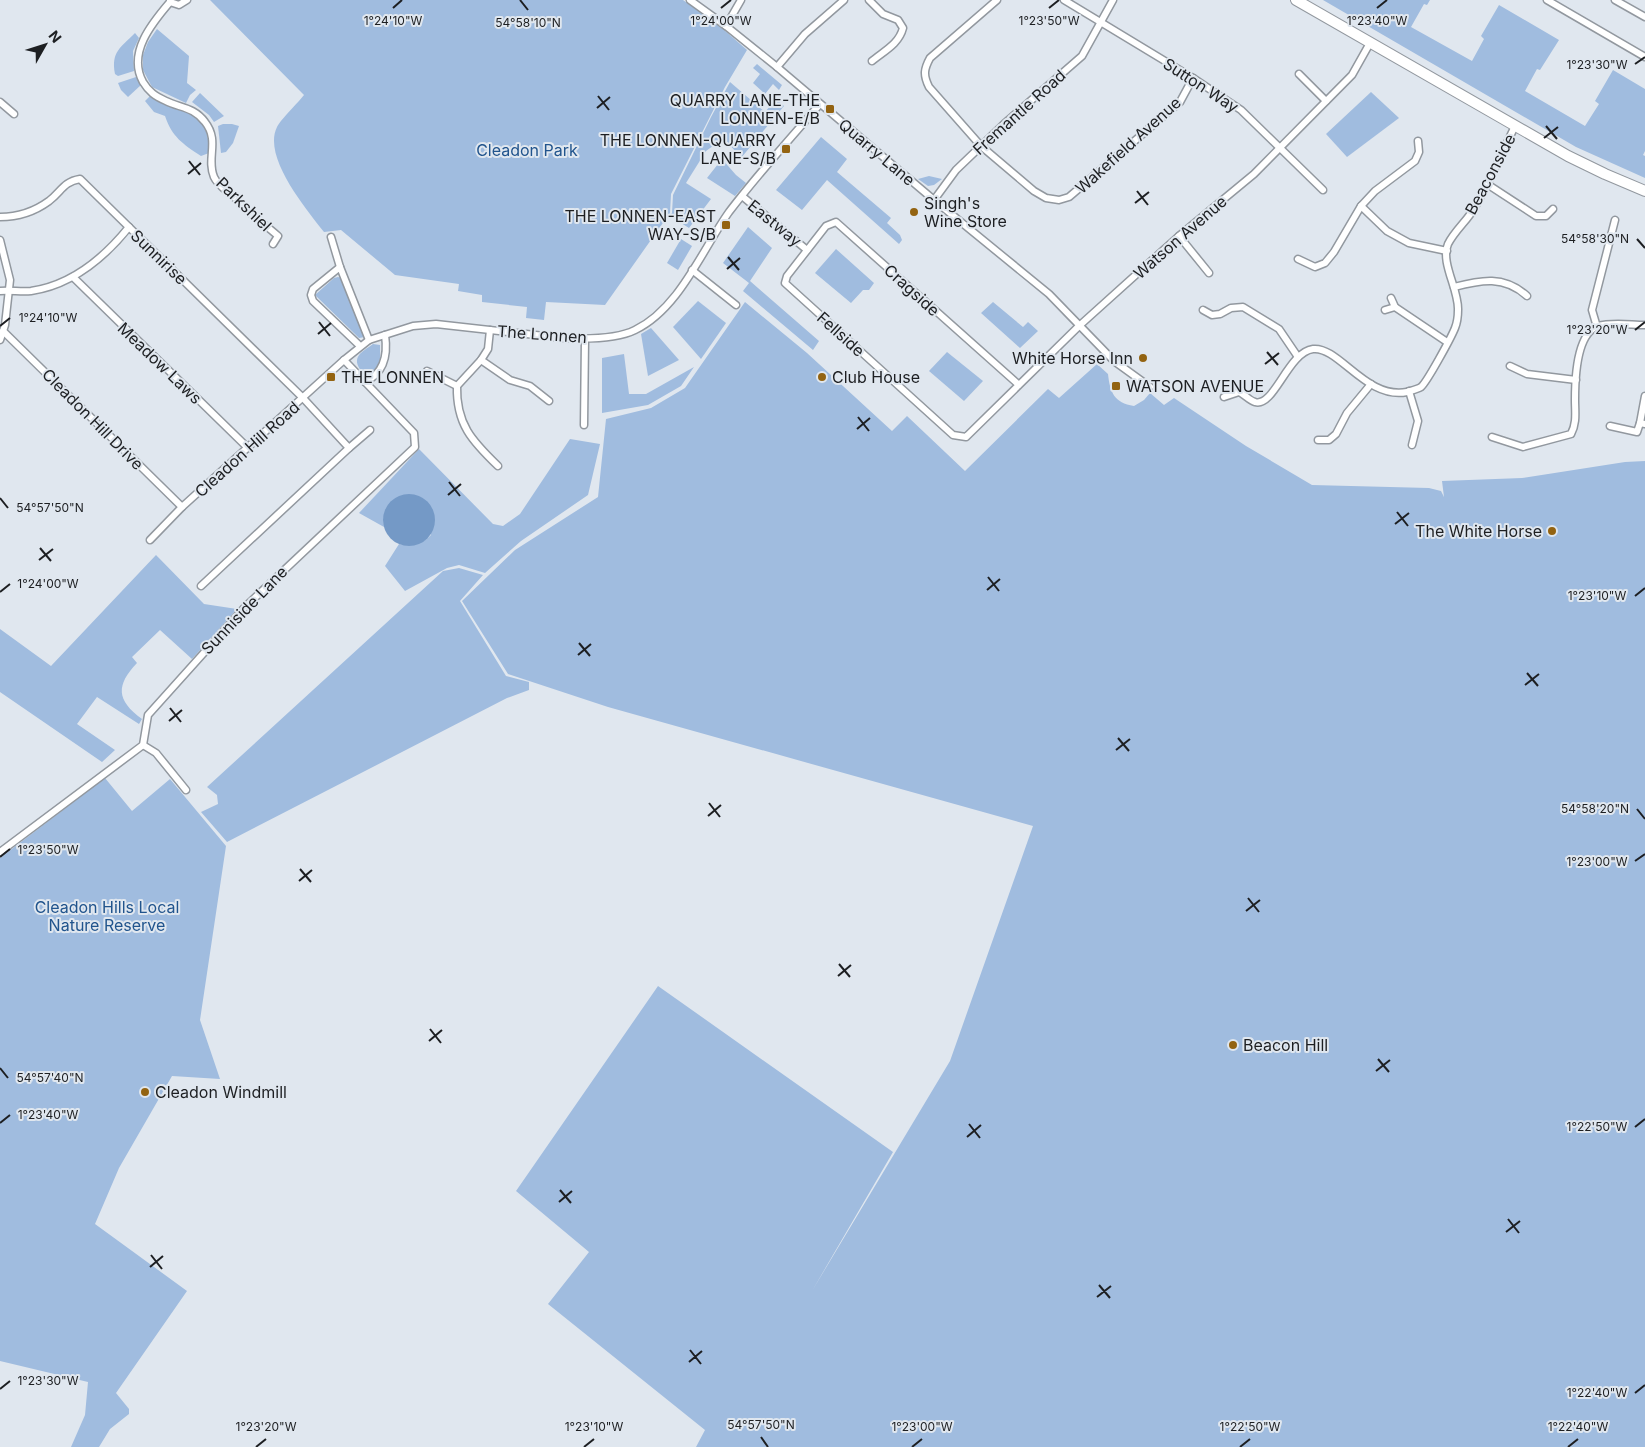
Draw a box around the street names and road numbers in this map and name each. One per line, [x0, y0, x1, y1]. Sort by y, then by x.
street label: Sutton Way [1160, 53, 1242, 117]
street label: Fremantle Road [968, 65, 1070, 159]
street label: Wakefield Avenue [1071, 92, 1185, 198]
street label: Quarry Lane [835, 114, 919, 190]
street label: Beaconside [1460, 130, 1520, 218]
street label: Parkshiel [212, 173, 276, 235]
street label: Watson Avenue [1129, 191, 1231, 283]
street label: Eastway [744, 195, 806, 251]
street label: Sunnirise [127, 225, 191, 289]
street label: Cragside [880, 260, 944, 320]
street label: Fellside [813, 307, 869, 361]
street label: Meadow Laws [114, 318, 206, 408]
street label: The Lonnen [496, 321, 588, 347]
street label: Cleadon Hill Drive [38, 364, 148, 474]
street label: Cleadon Hill Road [191, 397, 303, 501]
street label: Sunniside Lane [197, 562, 291, 658]

